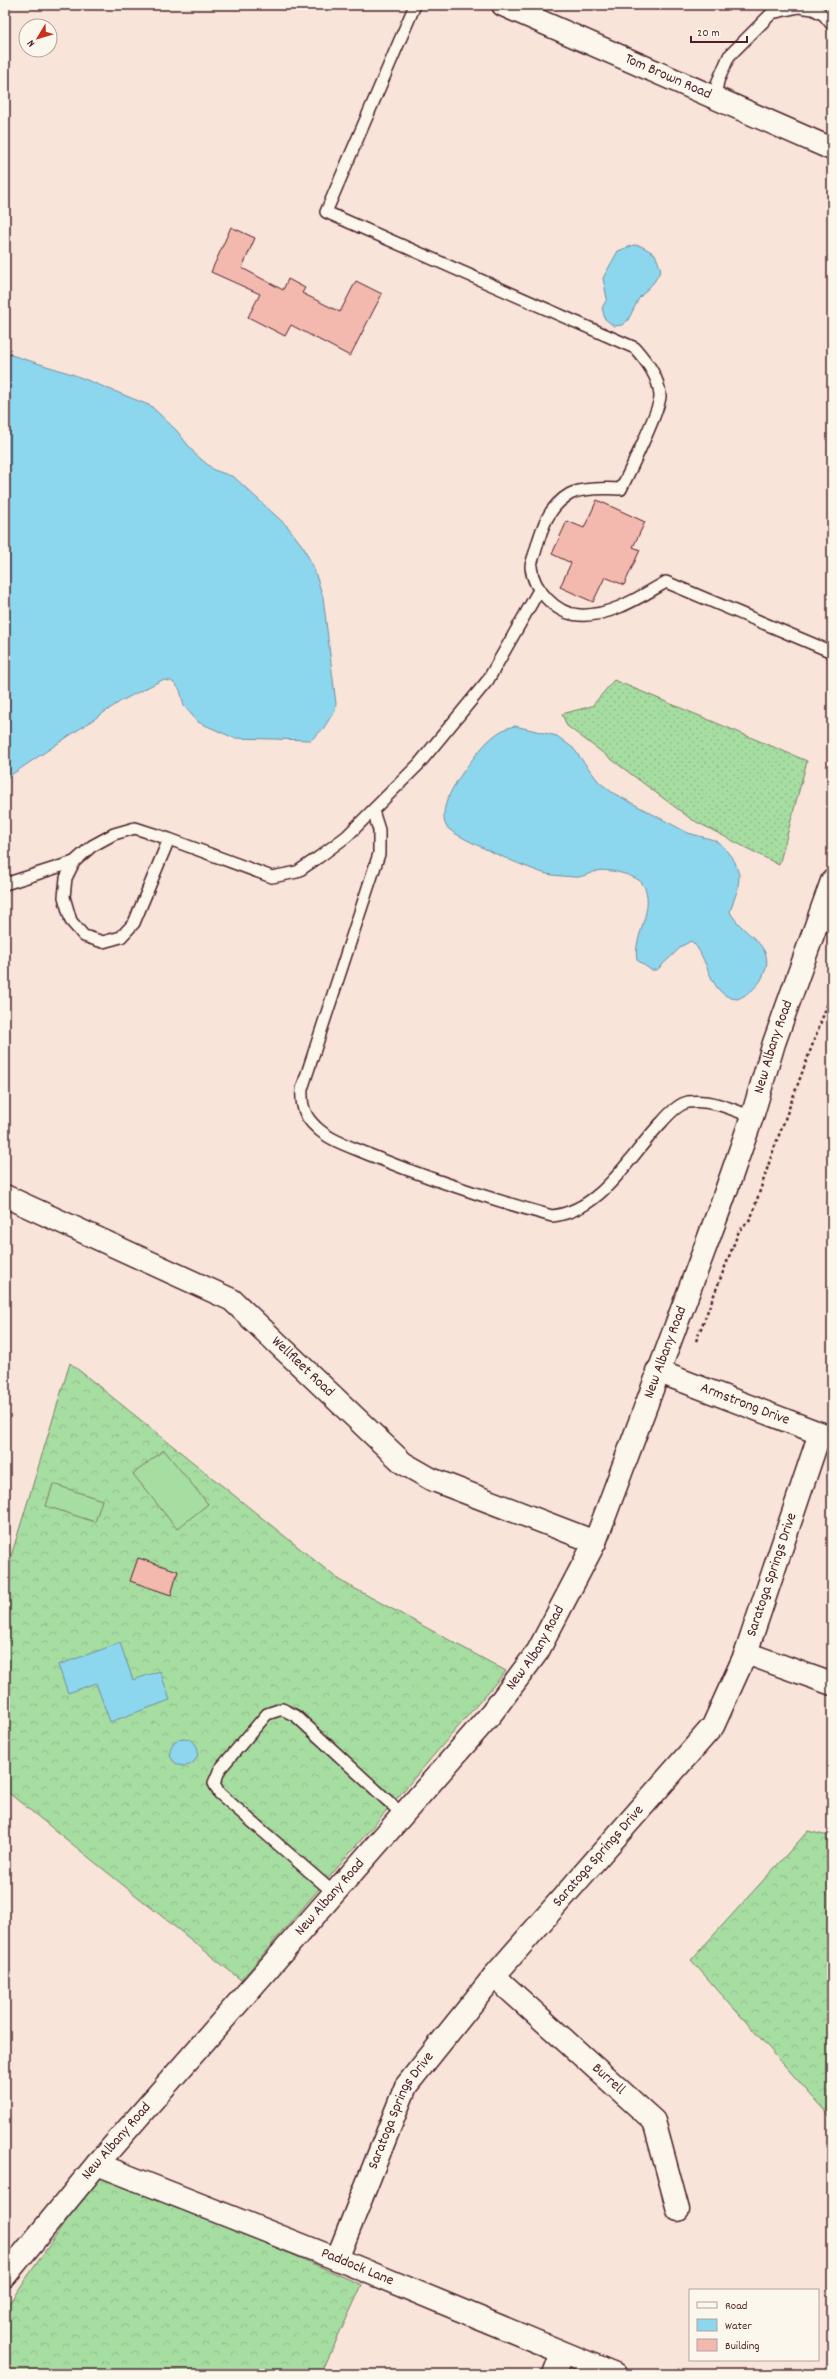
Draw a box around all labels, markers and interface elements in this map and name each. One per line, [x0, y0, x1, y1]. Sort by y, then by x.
north arrow [18, 18, 58, 58]
scale bar [691, 18, 747, 44]
text: 20 m [697, 25, 720, 42]
text: N [23, 35, 40, 50]
street label: Tom Brown Road [621, 49, 715, 106]
street label: New Albany Road [749, 997, 799, 1096]
street label: New Albany Road [639, 1303, 693, 1402]
street label: Wellfleet Road [266, 1332, 339, 1403]
street label: Armstrong Drive [697, 1378, 793, 1432]
street label: Saratoga Springs Drive [741, 1510, 803, 1640]
street label: New Albany Road [501, 1602, 571, 1695]
street label: Saratoga Springs Drive [548, 1800, 650, 1913]
street label: New Albany Road [290, 1854, 370, 1941]
street label: Saratoga Springs Drive [363, 2047, 440, 2173]
street label: Burrell [586, 2058, 630, 2101]
street label: New Albany Road [77, 2098, 157, 2185]
street label: Paddock Lane [317, 2243, 397, 2292]
legend [689, 2289, 819, 2361]
text: Road [725, 2298, 747, 2315]
text: Water [725, 2318, 752, 2335]
text: Building [725, 2338, 760, 2355]

